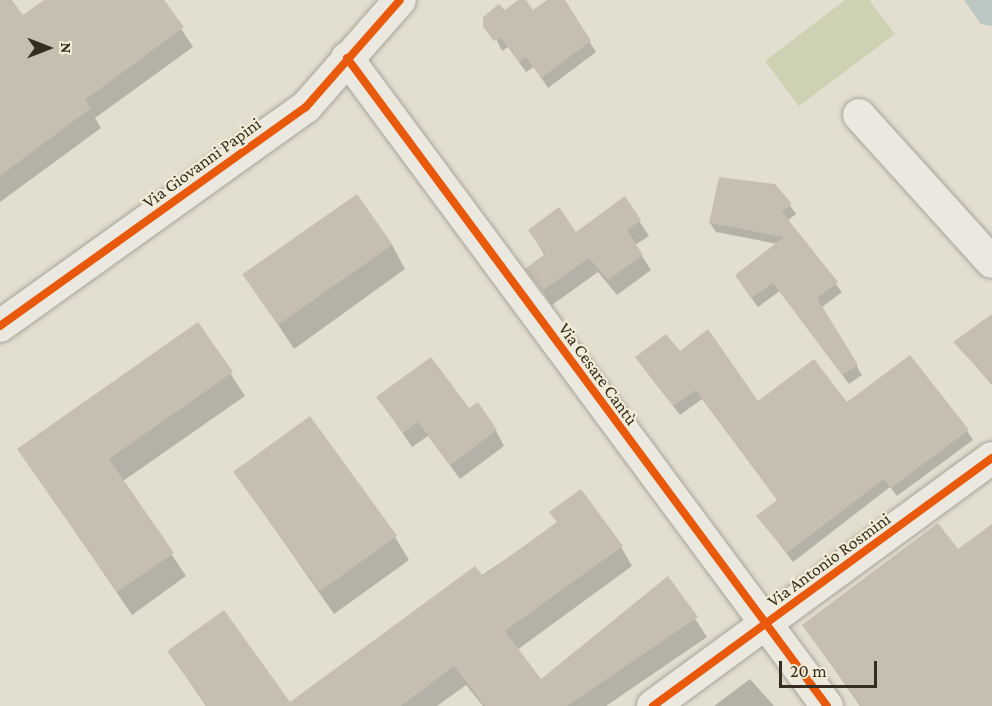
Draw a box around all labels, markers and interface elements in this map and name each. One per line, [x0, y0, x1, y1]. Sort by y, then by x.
north arrow [18, 18, 78, 78]
text: N [58, 43, 75, 53]
street label: Via Giovanni Papini [139, 113, 265, 213]
street label: Via Cesare Cantù [554, 318, 642, 430]
street label: Via Antonio Rosmini [763, 508, 895, 612]
scale bar [782, 649, 880, 687]
text: 20 m [790, 661, 827, 681]

